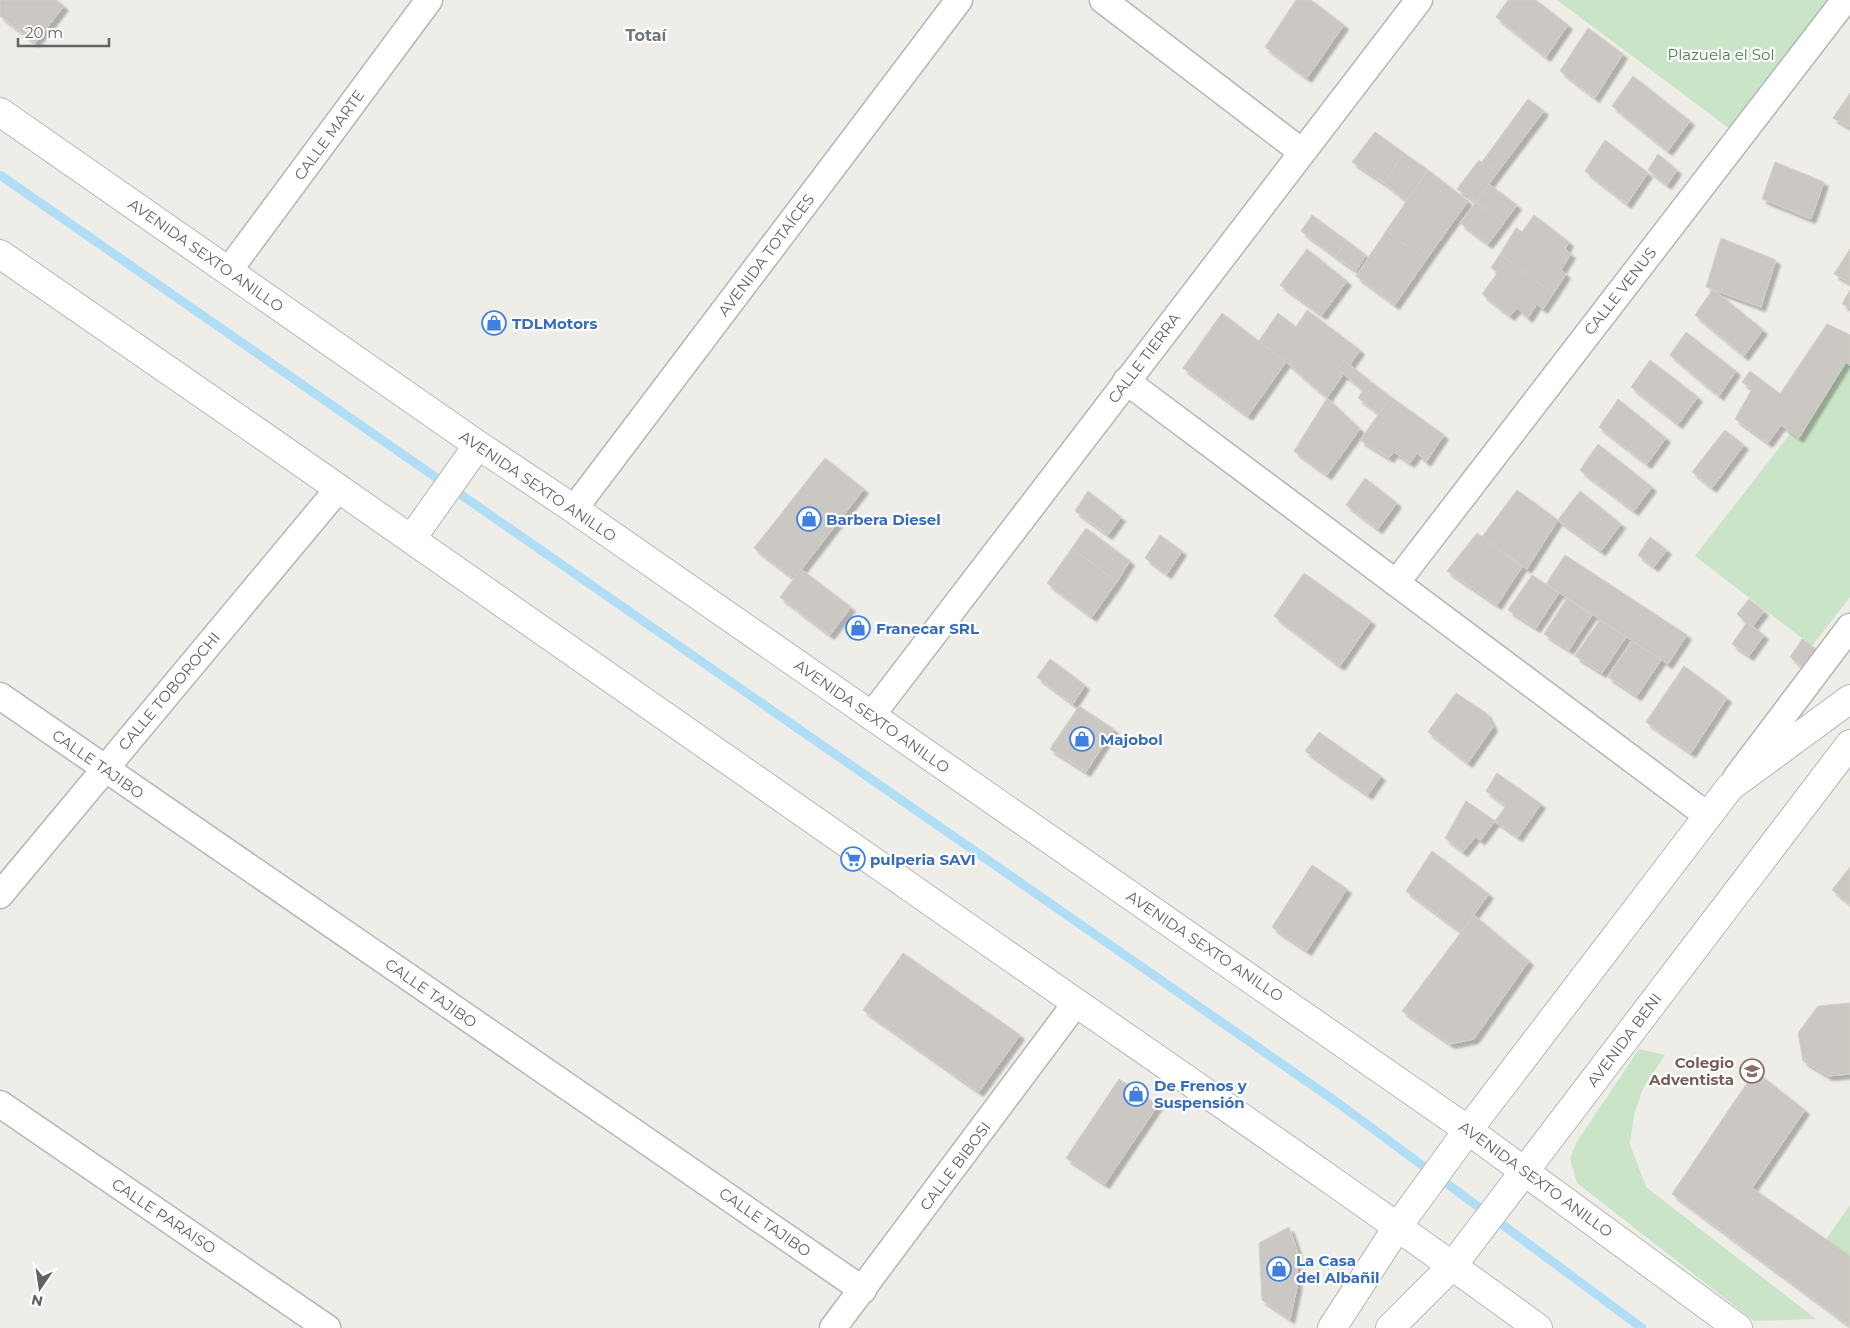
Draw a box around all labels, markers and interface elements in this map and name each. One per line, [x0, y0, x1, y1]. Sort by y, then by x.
scale bar [18, 15, 109, 47]
text: 20 m [25, 23, 63, 42]
district label: Totaí [626, 26, 668, 45]
park label: Plazuela el Sol [1668, 45, 1774, 64]
street label: CALLE MARTE [290, 86, 368, 184]
street label: AVENIDA TOTAÍCES [714, 190, 818, 320]
street label: AVENIDA SEXTO ANILLO [125, 194, 287, 316]
street label: CALLE VENUS [1580, 243, 1660, 339]
street label: CALLE TIERRA [1104, 309, 1184, 407]
shop icon: TDLMotors [481, 310, 507, 336]
place label: TDLMotors [512, 314, 597, 333]
street label: AVENIDA SEXTO ANILLO [456, 426, 620, 546]
shop icon: Barbera Diesel [796, 506, 822, 532]
place label: Barbera Diesel [826, 510, 941, 529]
shop icon: Franecar SRL [845, 615, 871, 641]
place label: Franecar SRL [876, 619, 979, 638]
street label: CALLE TOBOROCHI [114, 628, 224, 754]
street label: AVENIDA SEXTO ANILLO [791, 655, 953, 777]
street label: CALLE TAJIBO [48, 725, 148, 803]
shop icon: Majobol [1069, 726, 1095, 752]
place label: Majobol [1100, 730, 1163, 749]
supermarket icon: pulperia SAVI [840, 846, 866, 872]
place label: pulperia SAVI [870, 850, 976, 869]
street label: AVENIDA SEXTO ANILLO [1123, 886, 1287, 1006]
street label: CALLE TAJIBO [381, 954, 481, 1032]
street label: AVENIDA BENI [1583, 989, 1665, 1091]
place label: Colegio Adventista [1648, 1053, 1734, 1089]
school or university icon: Colegio Adventista [1739, 1058, 1765, 1084]
place label: De Frenos y Suspensión [1154, 1076, 1248, 1112]
shop icon: De Frenos y Suspensión [1123, 1081, 1149, 1107]
street label: AVENIDA SEXTO ANILLO [1456, 1117, 1616, 1241]
street label: CALLE BIBOSI [915, 1118, 995, 1214]
street label: CALLE PARAISO [108, 1174, 220, 1258]
street label: CALLE TAJIBO [715, 1183, 815, 1261]
place label: La Casa del Albañil [1296, 1251, 1379, 1287]
shop icon: La Casa del Albañil [1266, 1256, 1292, 1282]
north arrow [15, 1263, 65, 1313]
text: N [30, 1291, 45, 1311]

